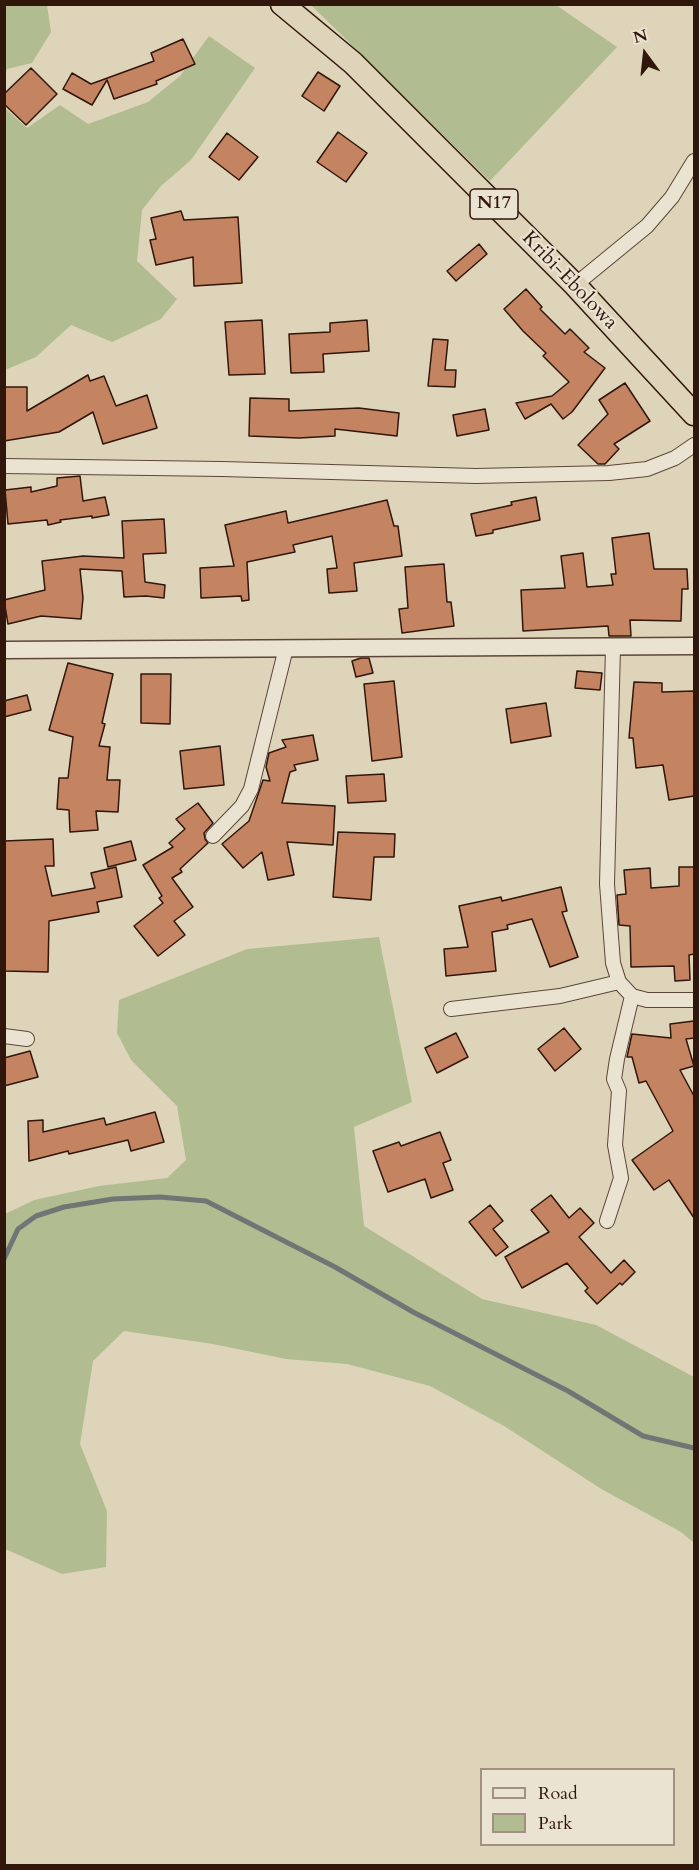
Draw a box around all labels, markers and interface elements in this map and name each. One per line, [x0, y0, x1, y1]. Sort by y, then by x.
north arrow [615, 24, 675, 84]
text: N [631, 24, 650, 49]
road number: N17 [470, 189, 518, 219]
street label: Kribi-Ebolowa [516, 227, 622, 335]
legend [480, 1768, 675, 1846]
text: Road [538, 1781, 578, 1806]
text: Park [538, 1811, 573, 1836]

